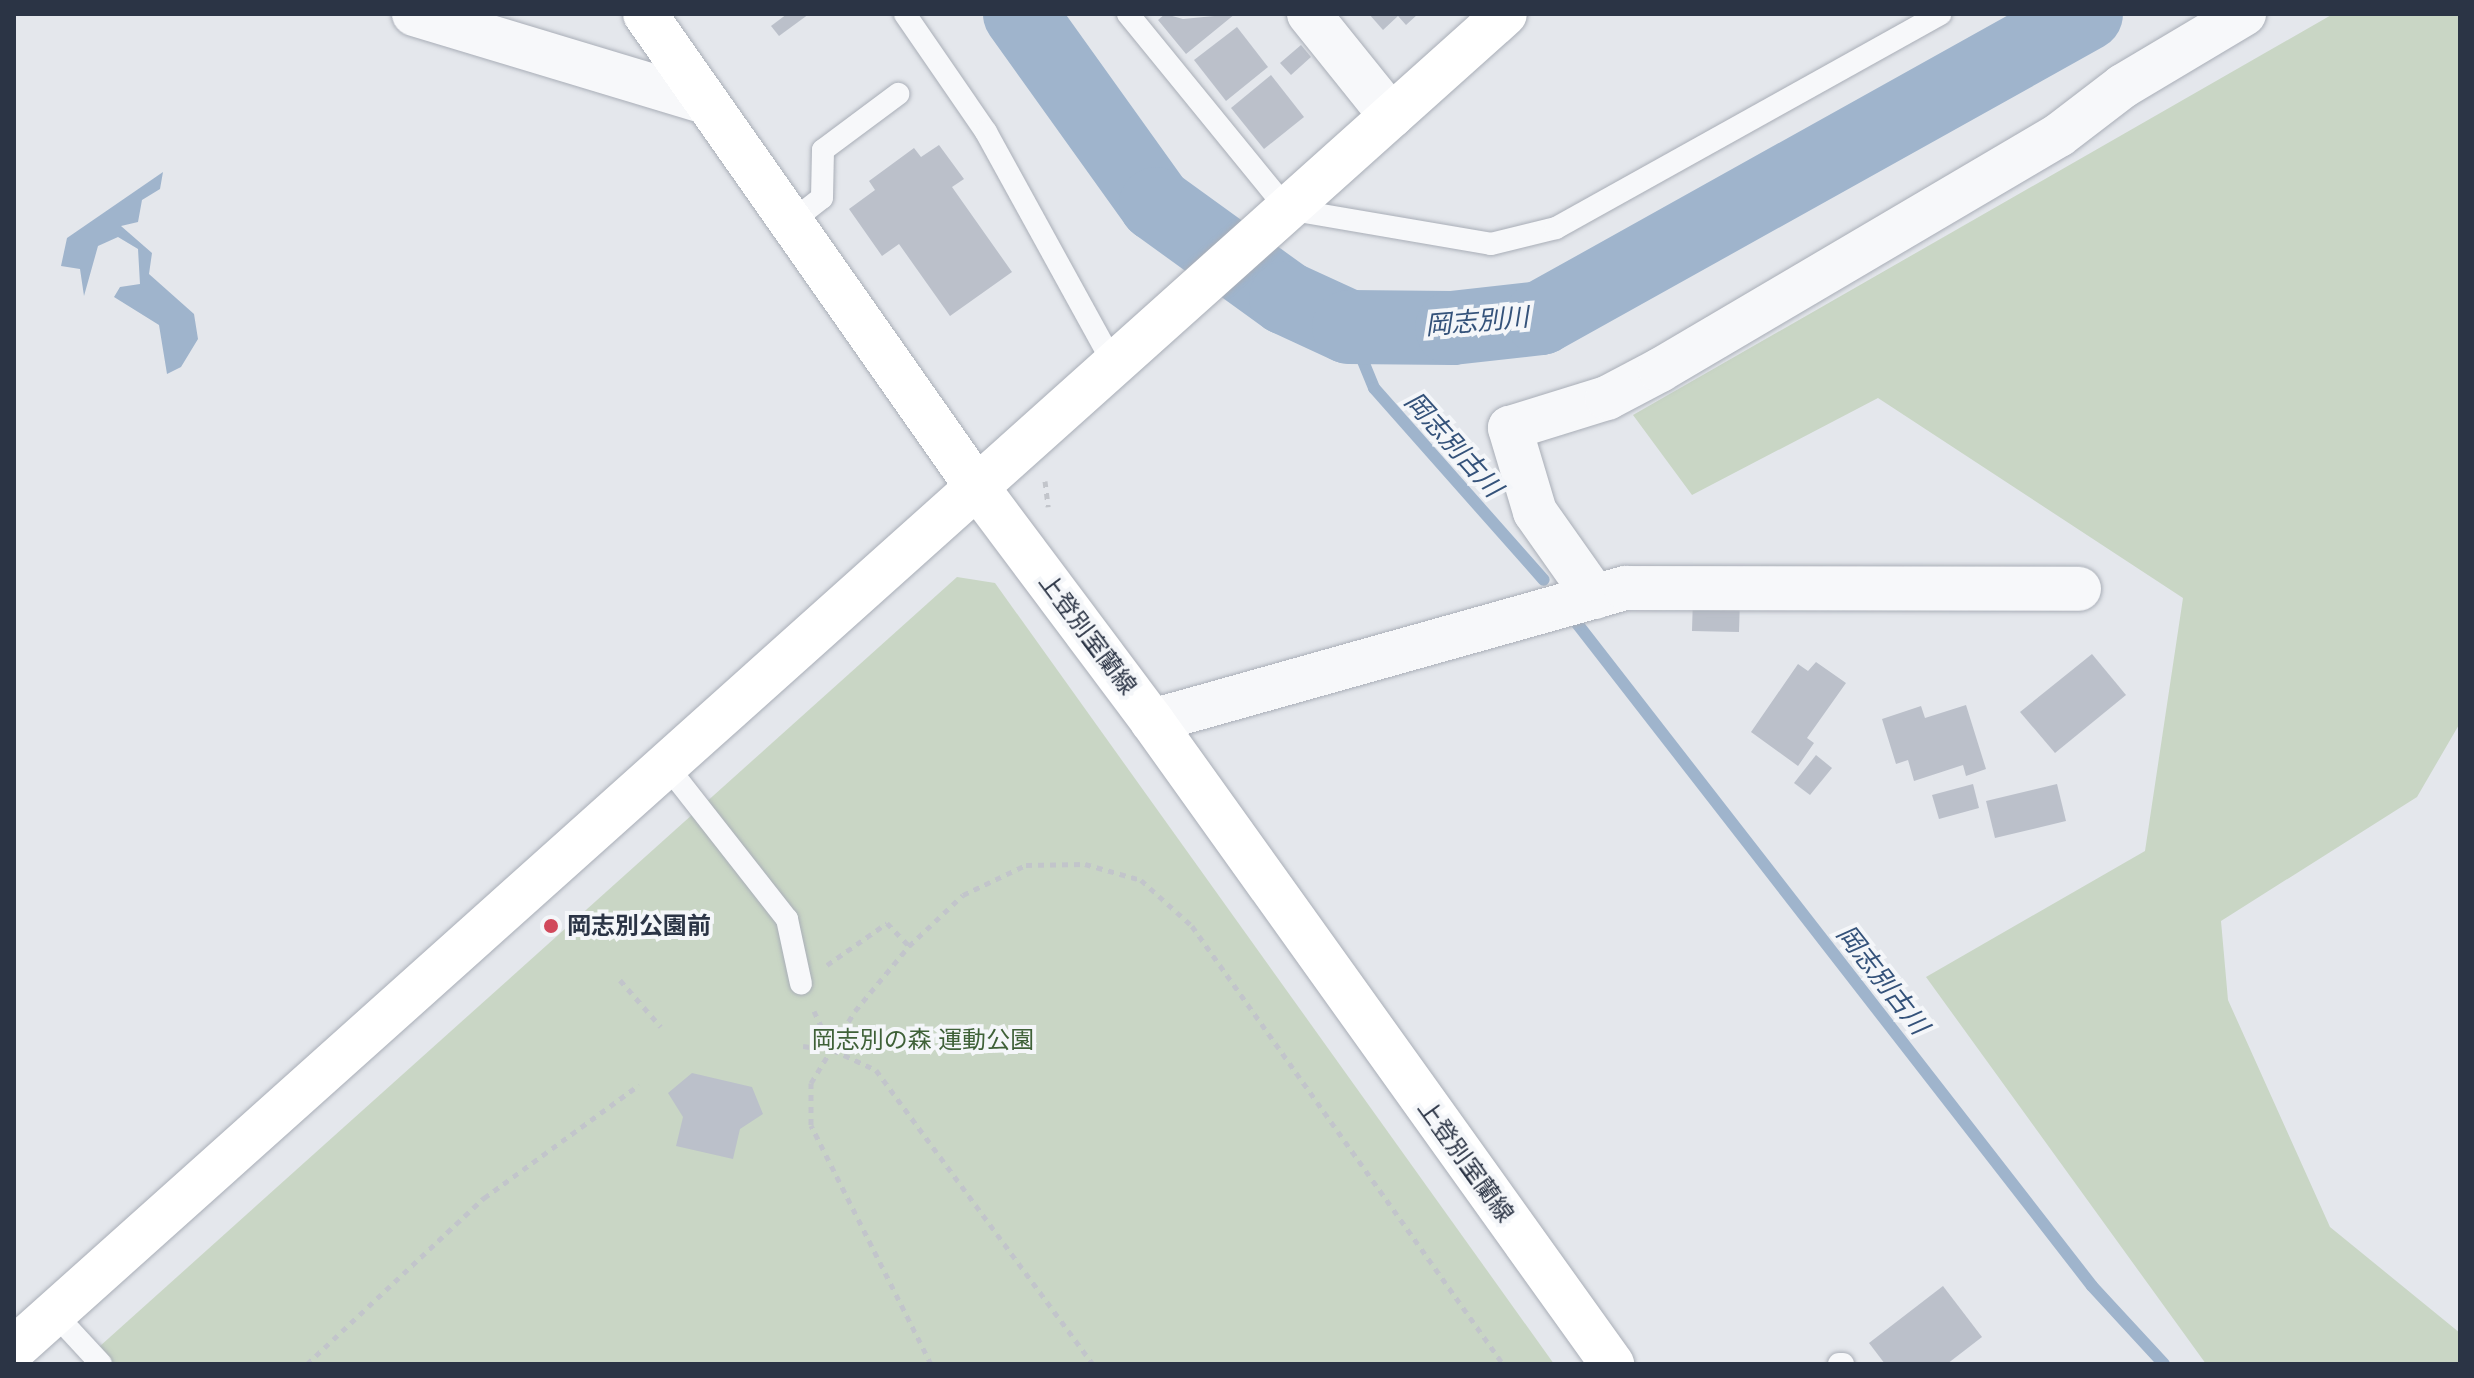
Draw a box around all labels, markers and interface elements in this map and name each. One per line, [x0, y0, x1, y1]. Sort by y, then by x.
water label: 岡志別川 [1424, 302, 1530, 342]
water label: 岡志別古川 [1398, 386, 1508, 504]
street label: 上登別室蘭線 [1033, 568, 1143, 700]
place label: 岡志別公園前 [567, 912, 711, 940]
marker: 岡志別公園前 [542, 917, 560, 935]
water label: 岡志別古川 [1830, 919, 1934, 1041]
park label: 岡志別の森 運動公園 [812, 1026, 1034, 1054]
street label: 上登別室蘭線 [1412, 1094, 1520, 1228]

